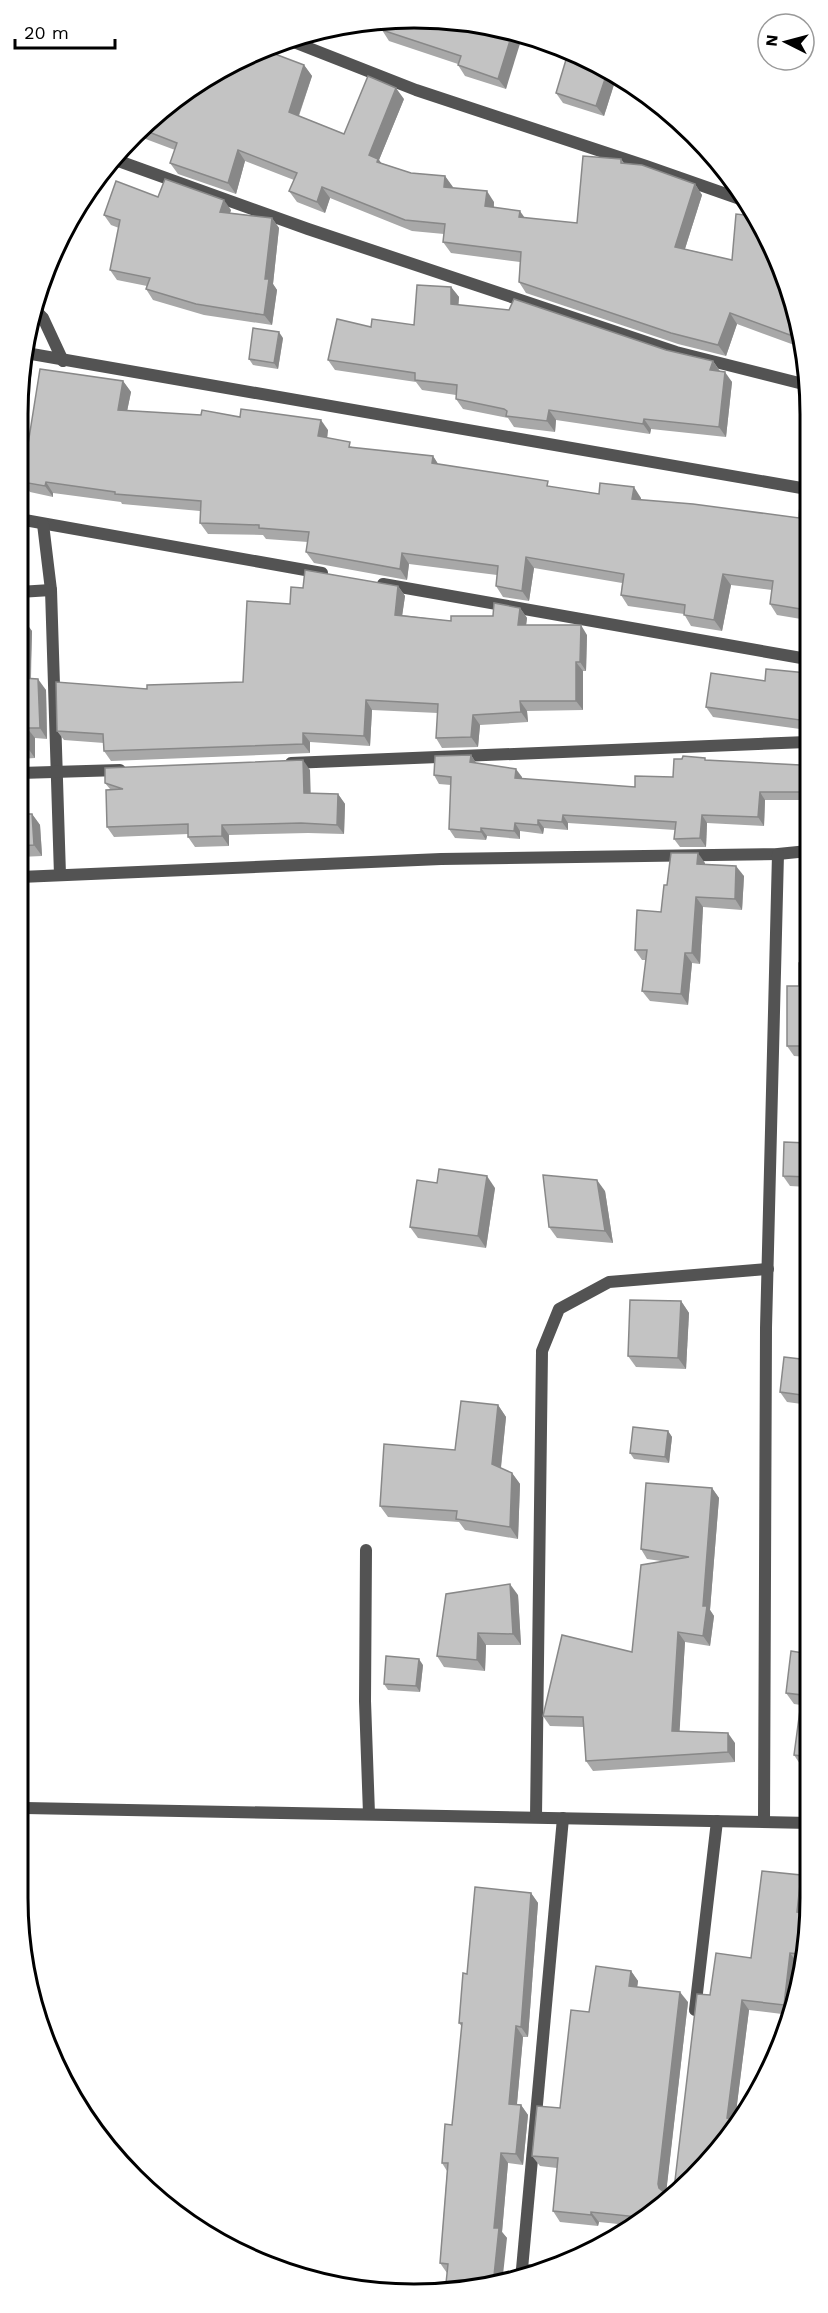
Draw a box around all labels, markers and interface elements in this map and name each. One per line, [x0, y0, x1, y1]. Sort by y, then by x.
scale bar [15, 12, 116, 50]
north arrow [756, 12, 816, 72]
text: 20 m [24, 22, 69, 43]
text: N [762, 34, 782, 47]

